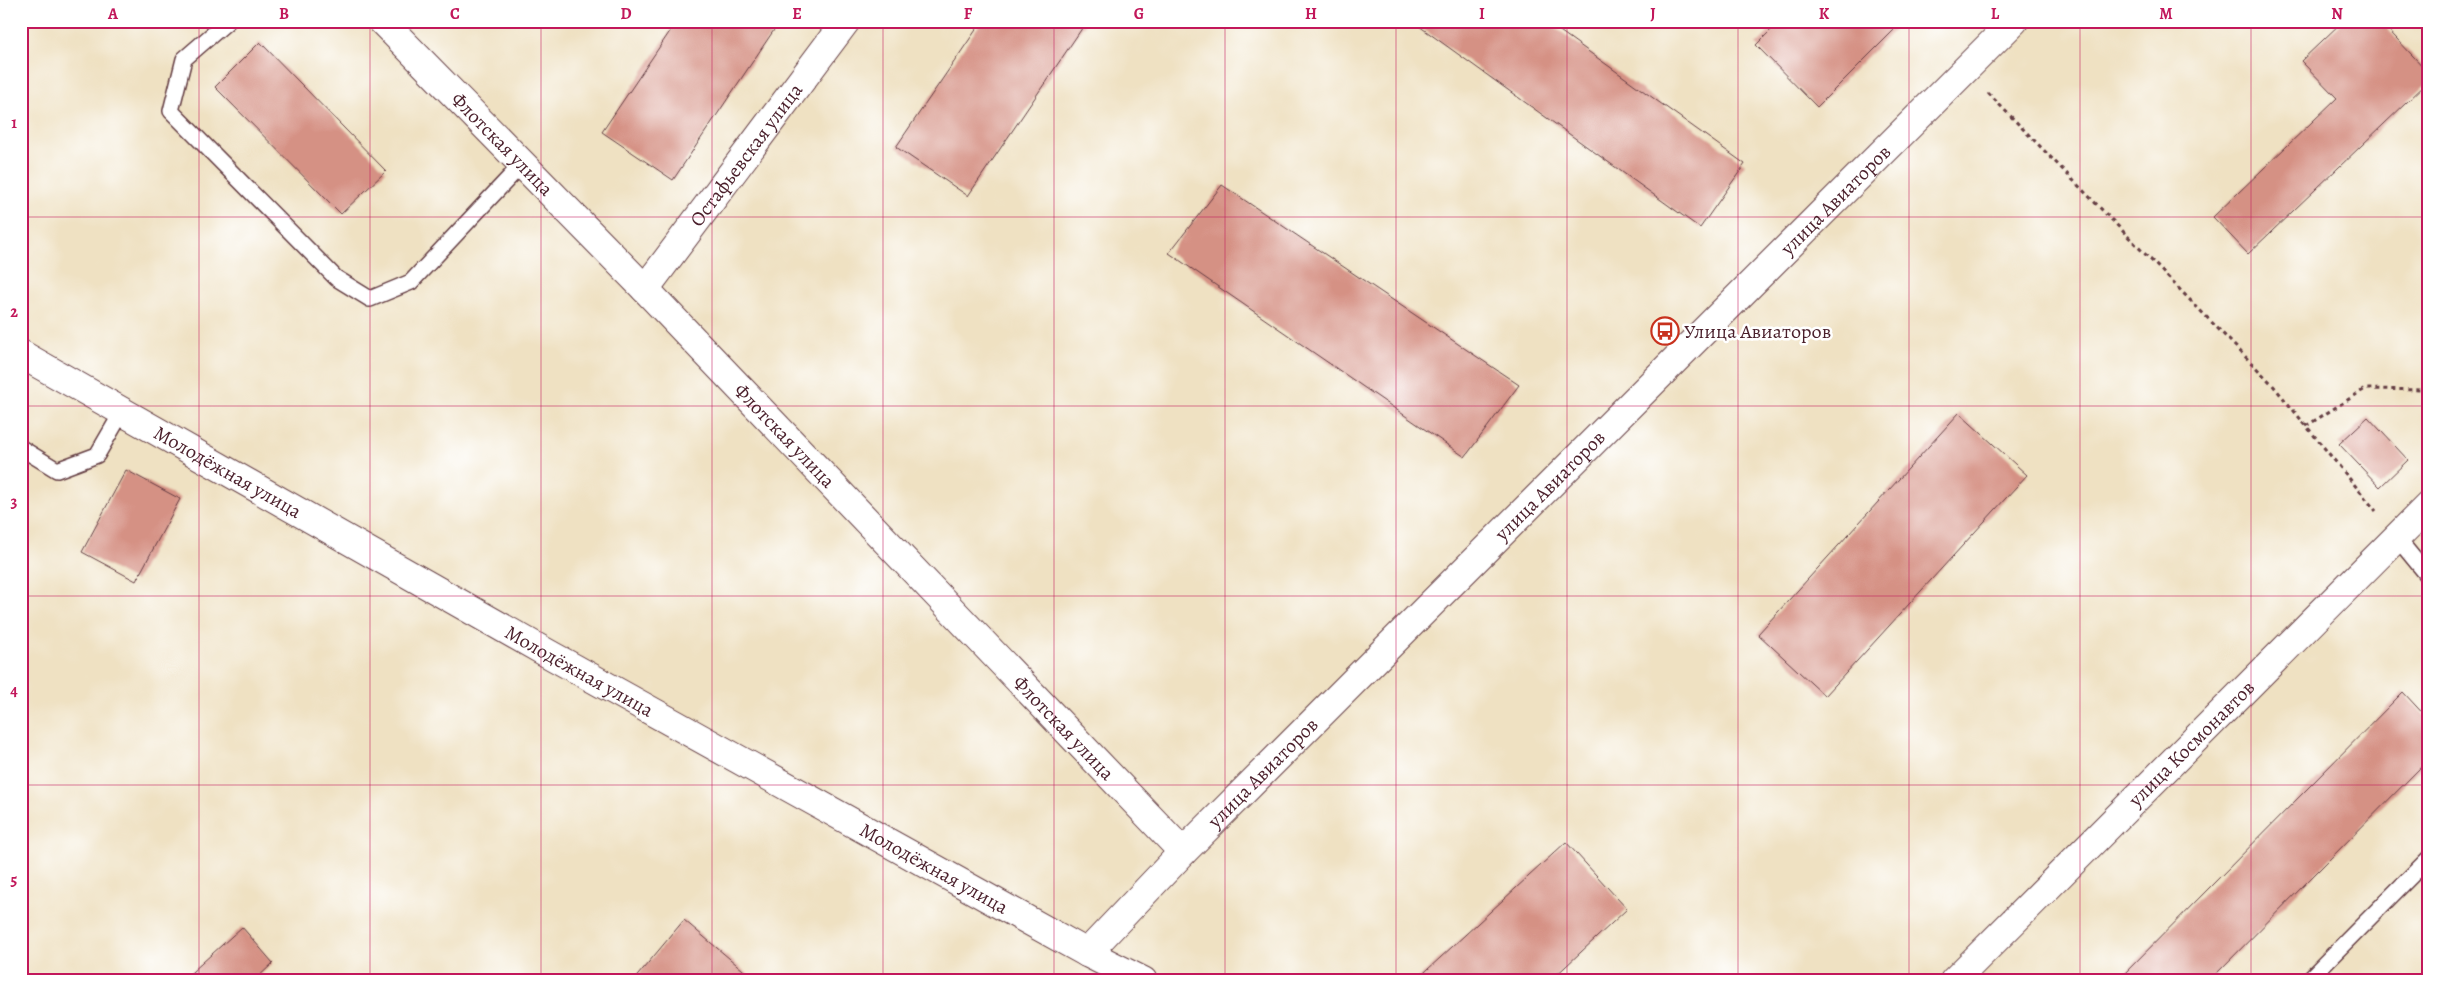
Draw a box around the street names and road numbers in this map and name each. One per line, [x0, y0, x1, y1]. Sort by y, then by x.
street label: Остафьевская улица [684, 77, 809, 232]
street label: Флотская улица [445, 86, 560, 203]
street label: улица Авиаторов [1774, 139, 1897, 262]
street label: Флотская улица [728, 377, 842, 495]
street label: Молодёжная улица [149, 419, 307, 525]
street label: улица Авиаторов [1488, 424, 1611, 547]
street label: Молодёжная улица [500, 619, 659, 724]
street label: Флотская улица [1007, 669, 1121, 787]
street label: улица Космонавтов [2122, 674, 2261, 813]
street label: улица Авиаторов [1201, 712, 1324, 835]
street label: Молодёжная улица [855, 816, 1014, 921]

